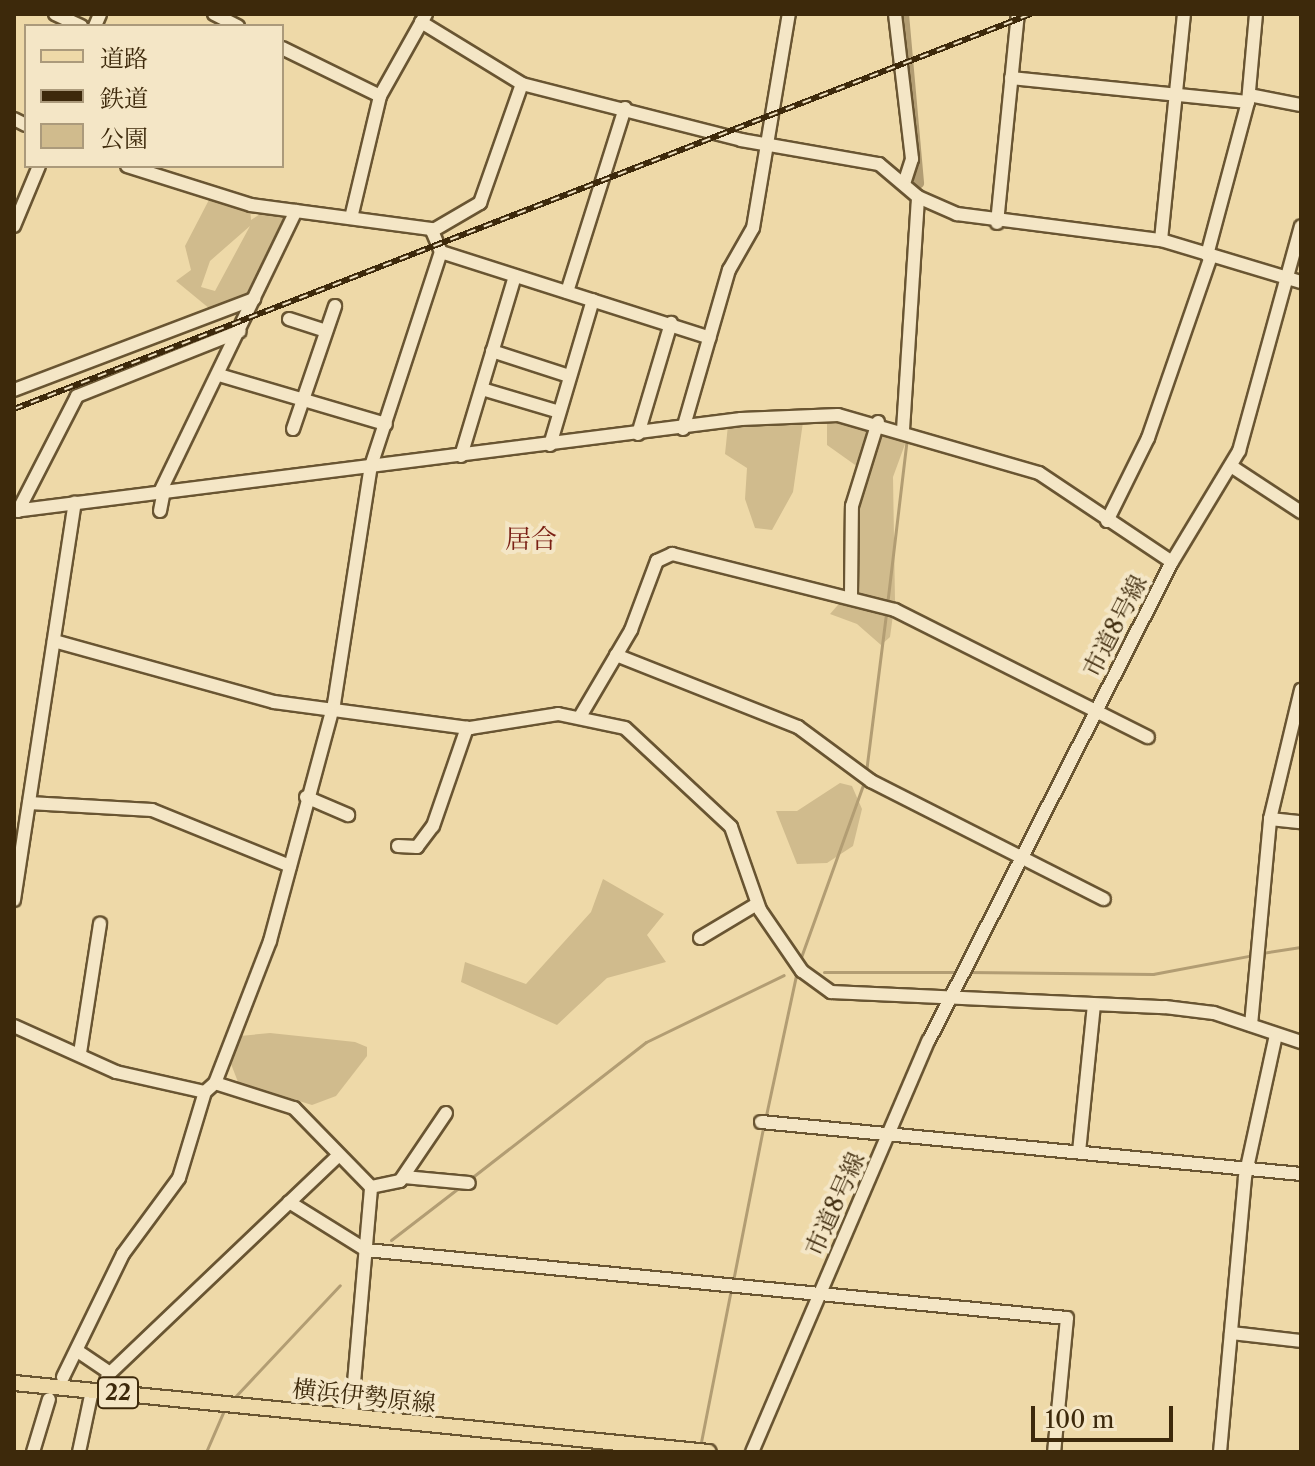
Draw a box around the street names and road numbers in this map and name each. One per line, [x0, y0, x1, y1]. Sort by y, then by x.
street label: 市道8号線 [1077, 570, 1153, 682]
street label: 市道8号線 [799, 1148, 871, 1260]
street label: 横浜伊勢原線 [291, 1374, 437, 1418]
road number: 22 [96, 1375, 140, 1411]

